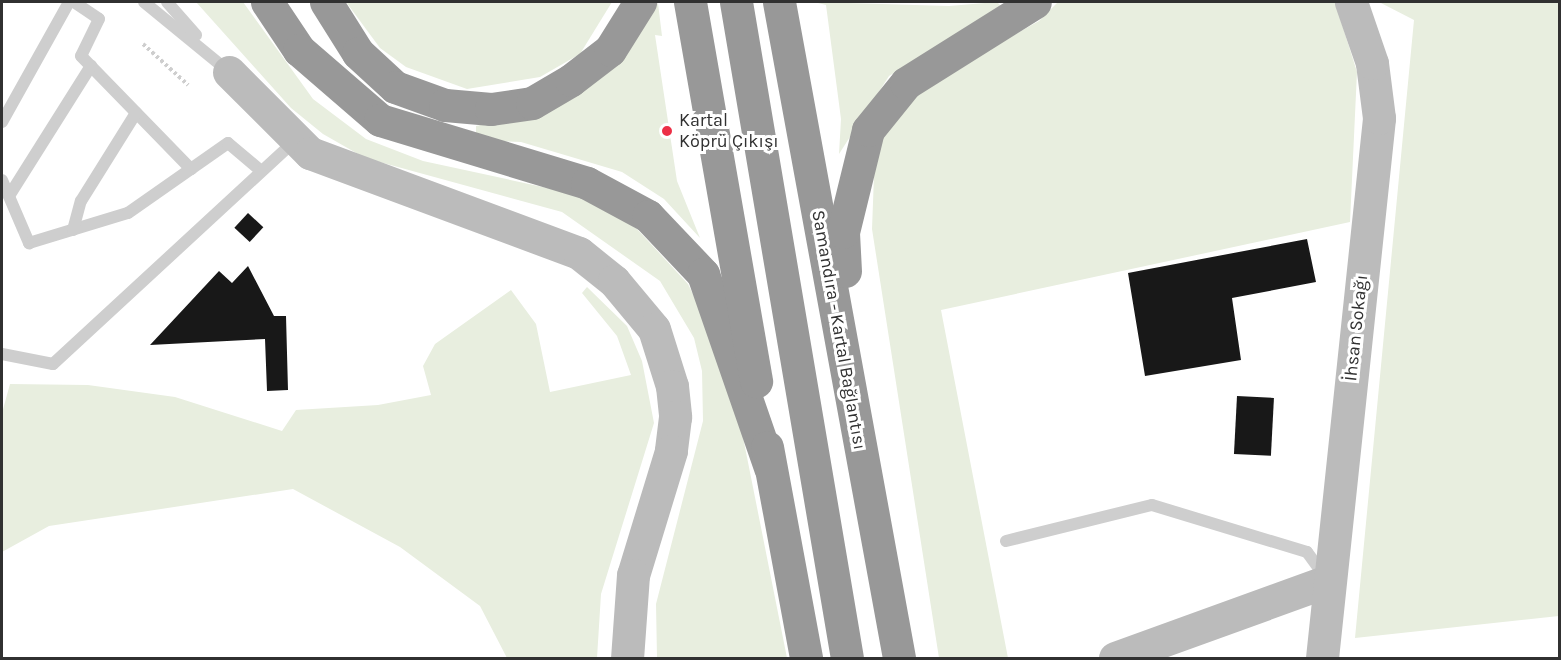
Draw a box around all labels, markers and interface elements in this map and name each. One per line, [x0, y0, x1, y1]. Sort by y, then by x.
place label: Kartal Köprü Çıkışı [679, 110, 779, 152]
marker: Kartal Köprü Çıkışı [660, 124, 674, 138]
street label: Samandıra - Kartal Bağlantısı [807, 208, 871, 452]
street label: İhsan Sokağı [1340, 274, 1372, 382]

